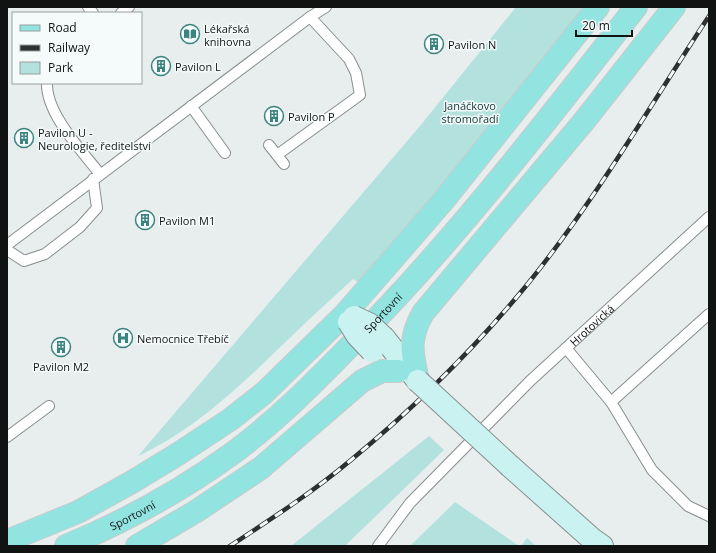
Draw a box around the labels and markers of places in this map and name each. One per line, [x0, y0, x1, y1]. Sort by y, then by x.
place label: Lékařská knihovna [204, 21, 251, 49]
library icon: Lékařská knihovna [179, 23, 201, 45]
building icon: Pavilon N [423, 33, 445, 55]
place label: Pavilon N [448, 37, 496, 52]
building icon: Pavilon L [150, 55, 172, 77]
place label: Pavilon L [175, 59, 221, 74]
building icon: Pavilon P [263, 105, 285, 127]
place label: Pavilon P [288, 109, 335, 124]
place label: Pavilon U - Neurologie, ředitelství [38, 125, 151, 153]
building icon: Pavilon U - Neurologie, ředitelství [13, 127, 35, 149]
building icon: Pavilon M1 [134, 209, 156, 231]
place label: Pavilon M1 [159, 213, 215, 228]
hospital icon: Nemocnice Třebíč [112, 327, 134, 349]
place label: Nemocnice Třebíč [137, 331, 229, 346]
building icon: Pavilon M2 [50, 336, 72, 358]
place label: Pavilon M2 [33, 359, 89, 374]

